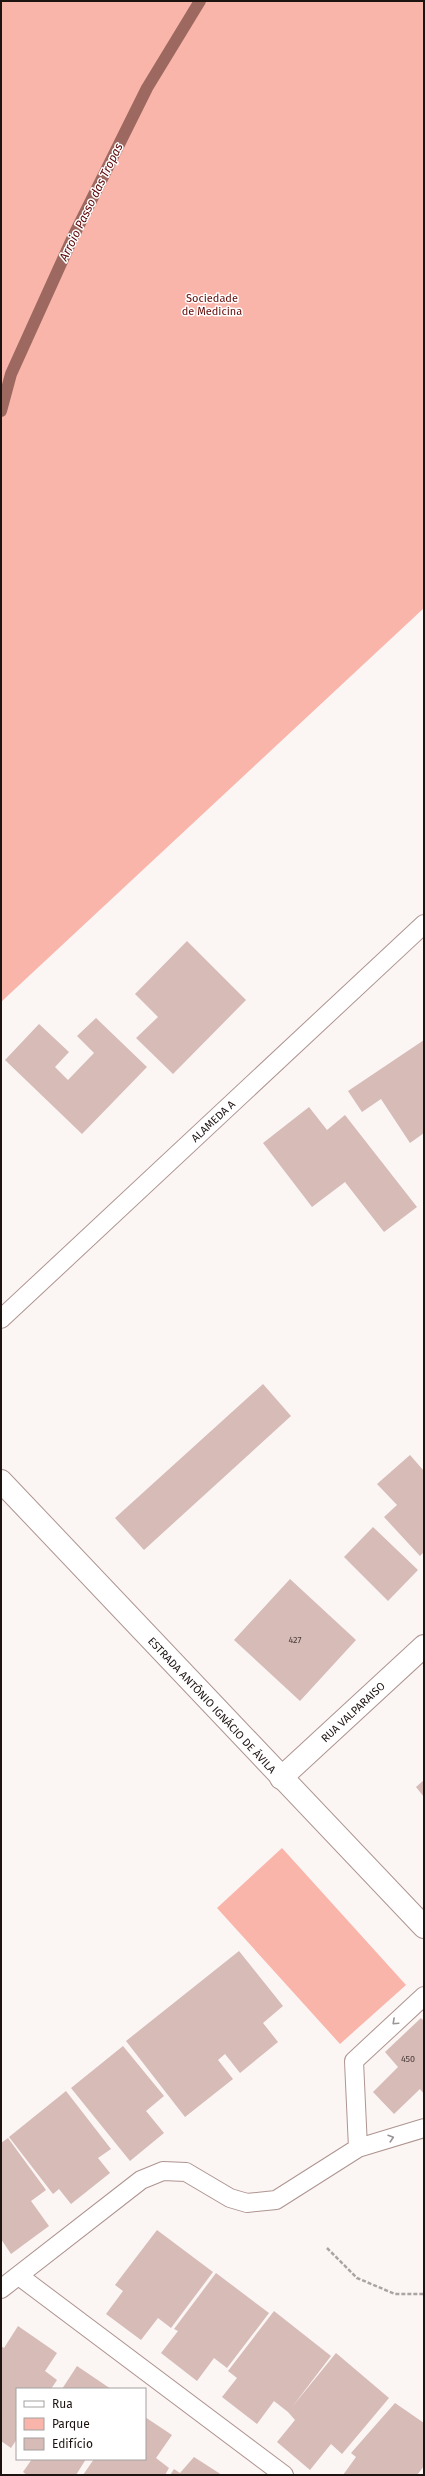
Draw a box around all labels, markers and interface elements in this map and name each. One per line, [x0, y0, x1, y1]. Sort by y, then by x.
water label: Arroio Passo das Tropas [56, 141, 126, 264]
park label: Sociedade de Medicina [182, 292, 242, 318]
street label: ALAMEDA A [189, 1097, 238, 1145]
street label: ESTRADA ANTÔNIO IGNÁCIO DE ÁVILA [145, 1634, 279, 1777]
house number: 427 [289, 1635, 301, 1645]
street label: RUA VALPARAISO [319, 1679, 388, 1745]
one-way arrow [393, 2017, 400, 2024]
house number: 450 [401, 2054, 415, 2064]
one-way arrow [387, 2134, 394, 2143]
legend [16, 2388, 146, 2460]
text: Rua [52, 2397, 73, 2411]
text: Parque [52, 2417, 90, 2431]
text: Edifício [52, 2437, 93, 2451]

